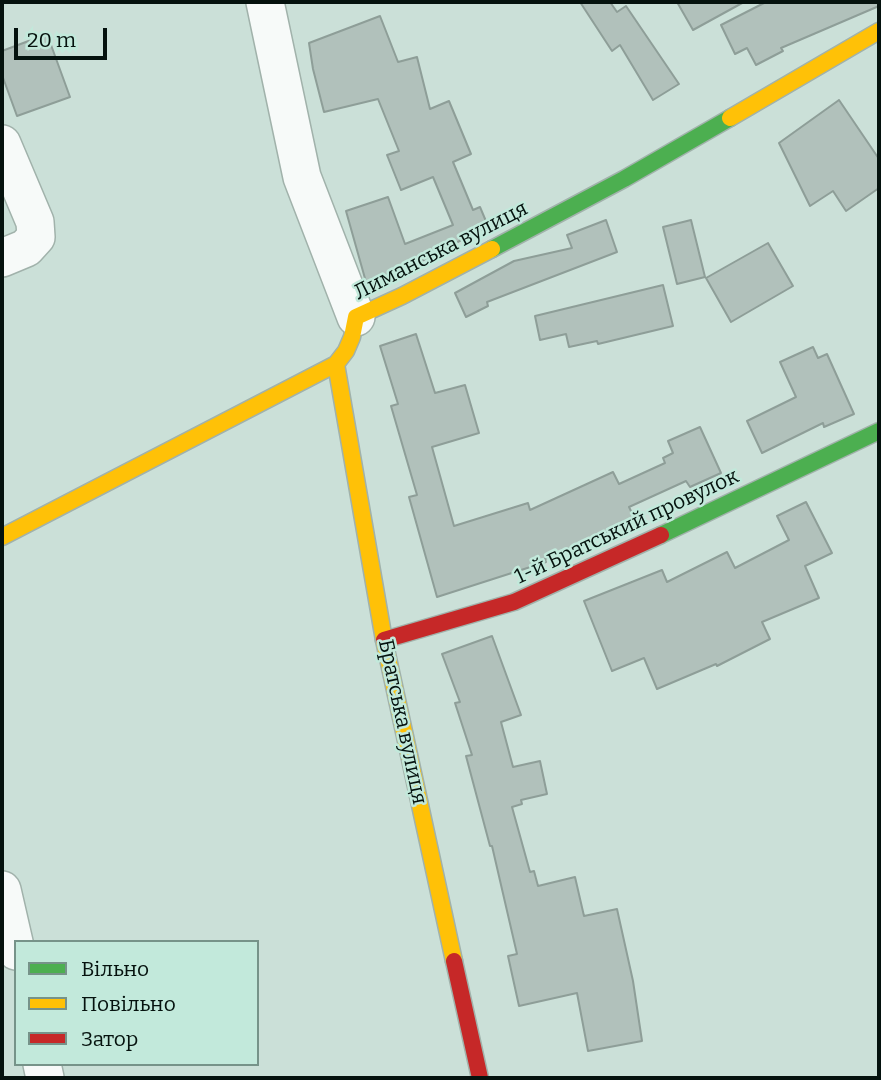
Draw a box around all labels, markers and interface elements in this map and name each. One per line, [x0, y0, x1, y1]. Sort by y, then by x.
scale bar [18, 14, 110, 58]
text: 20 m [27, 27, 76, 53]
street label: Лиманська вулиця [350, 196, 532, 306]
street label: 1-й Братський провулок [511, 464, 743, 590]
street label: Братська вулиця [372, 637, 432, 807]
legend [14, 940, 259, 1066]
text: Вільно [81, 956, 149, 982]
text: Повільно [81, 991, 176, 1017]
text: Затор [81, 1026, 138, 1052]

